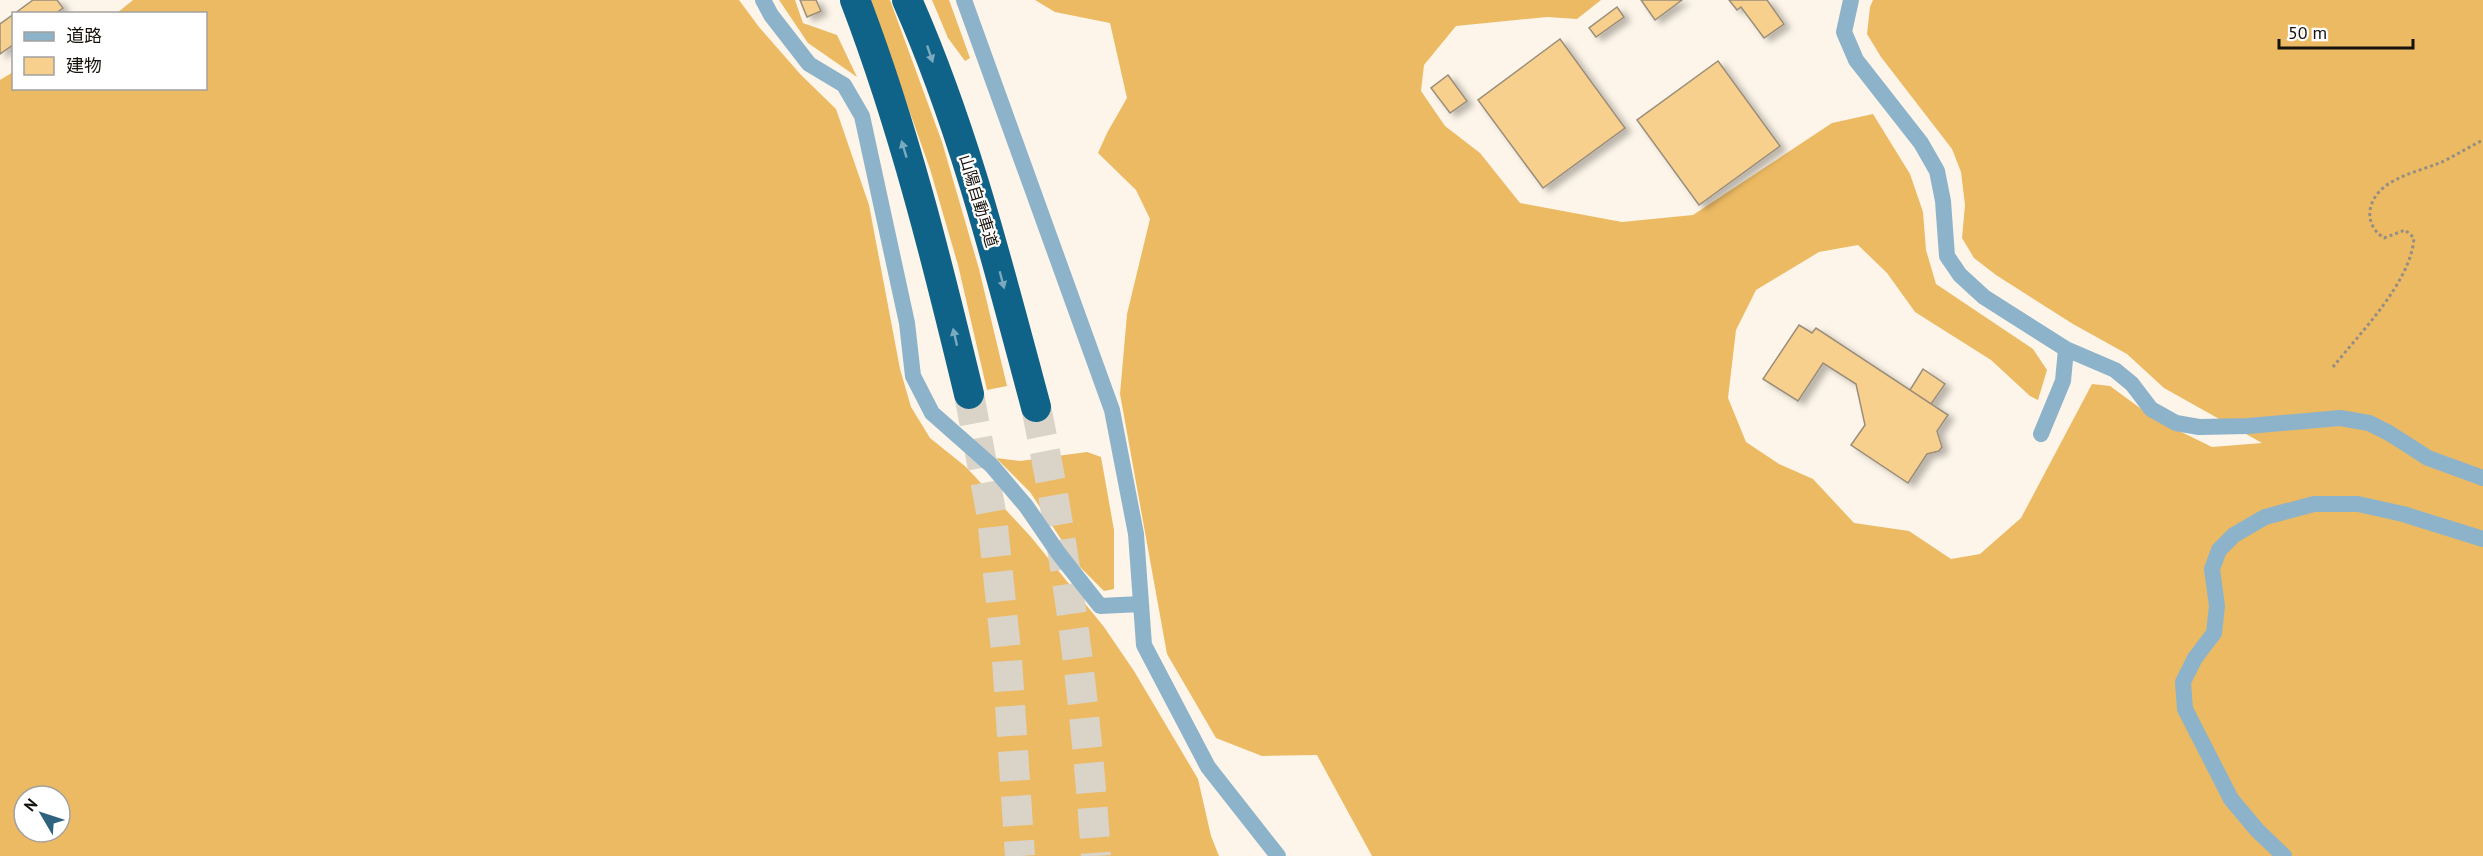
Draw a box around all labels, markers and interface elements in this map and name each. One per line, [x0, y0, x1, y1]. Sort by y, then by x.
legend [12, 12, 207, 90]
scale bar [2279, 12, 2412, 50]
text: 50 m [2288, 21, 2327, 44]
text: 道路 [66, 24, 102, 47]
one-way arrow [925, 45, 935, 63]
text: 建物 [66, 54, 102, 77]
one-way arrow [899, 140, 908, 158]
street label: 山陽自動車道 [955, 152, 1003, 250]
one-way arrow [998, 271, 1007, 289]
one-way arrow [950, 328, 960, 346]
north arrow [12, 784, 72, 844]
text: N [19, 794, 41, 815]

